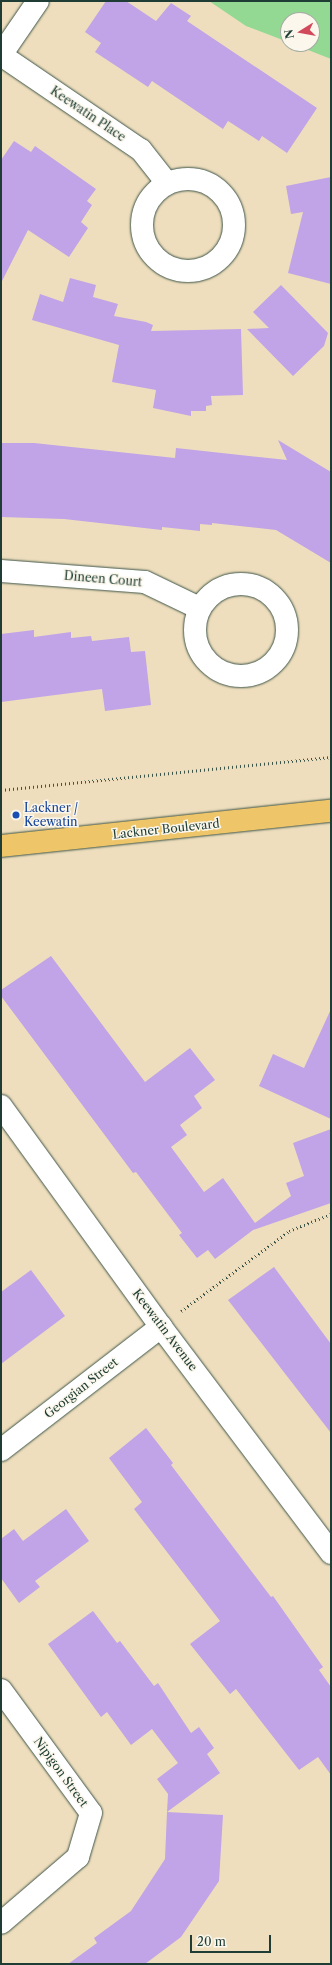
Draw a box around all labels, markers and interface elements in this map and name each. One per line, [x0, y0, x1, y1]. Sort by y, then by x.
north arrow [280, 12, 320, 52]
text: N [281, 28, 297, 40]
street label: Keewatin Place [48, 84, 128, 144]
street label: Dineen Court [63, 568, 143, 590]
place label: Lackner / Keewatin [24, 801, 78, 829]
marker: Lackner / Keewatin [11, 810, 21, 820]
street label: Lackner Boulevard [112, 816, 220, 842]
street label: Keewatin Avenue [129, 1286, 201, 1374]
street label: Georgian Street [41, 1355, 121, 1421]
street label: Nipigon Street [31, 1734, 91, 1810]
scale bar [192, 1927, 273, 1953]
text: 20 m [197, 1934, 226, 1949]

